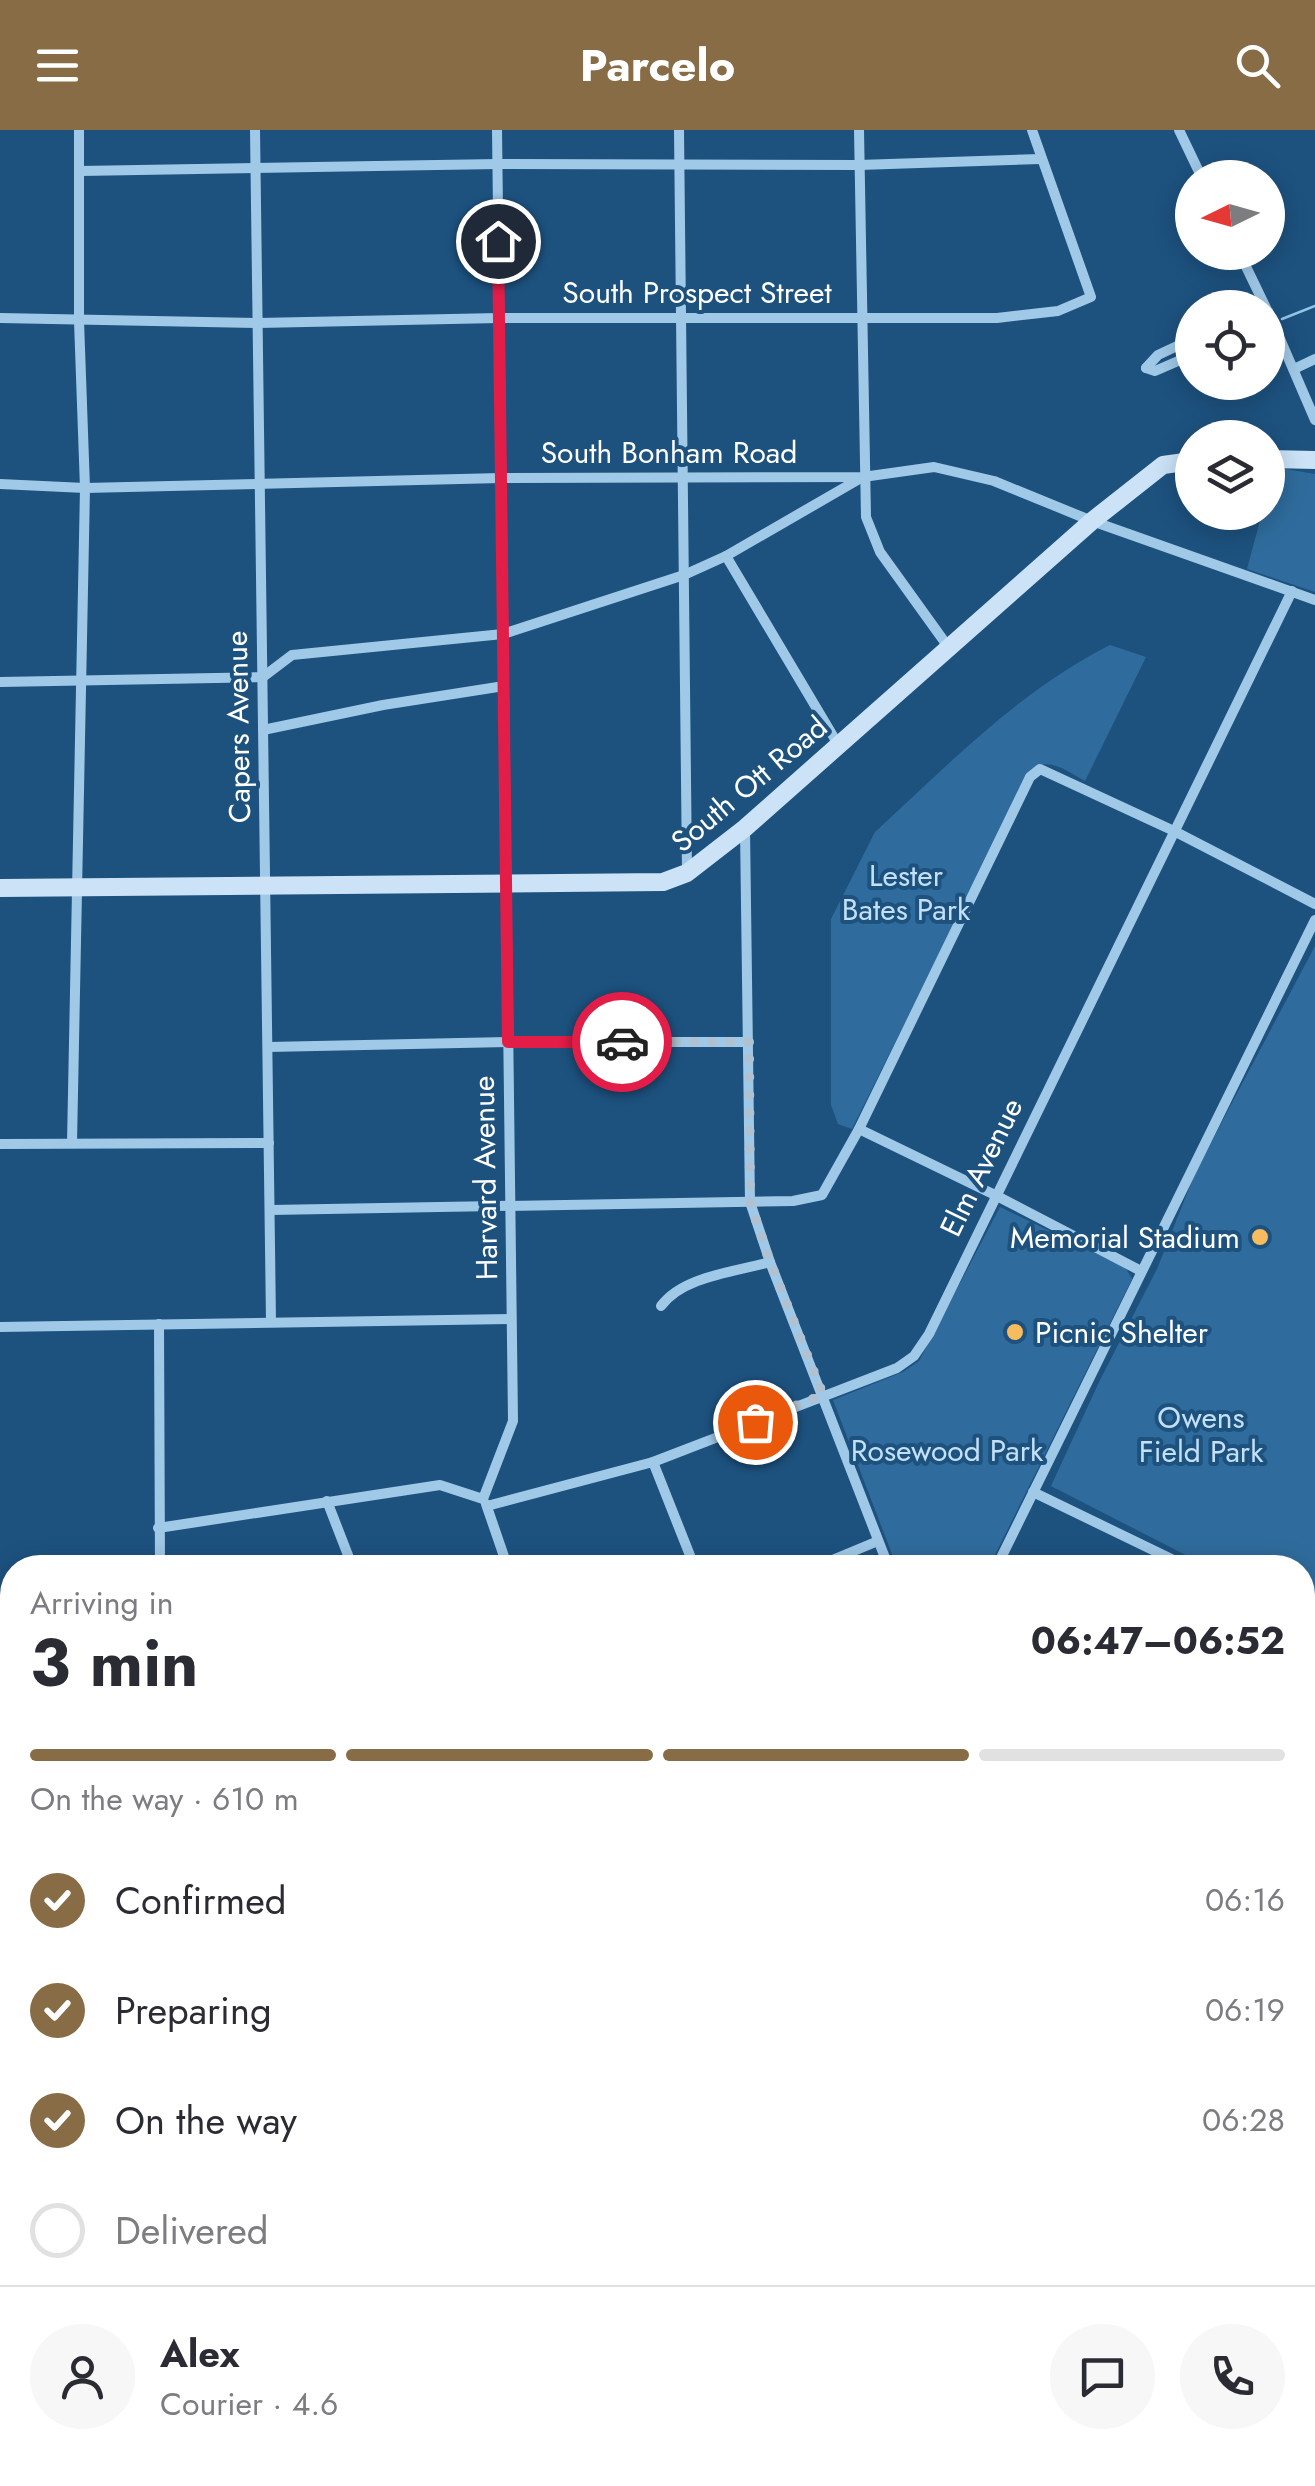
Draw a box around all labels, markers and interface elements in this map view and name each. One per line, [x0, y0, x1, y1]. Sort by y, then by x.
text: Parcelo [580, 33, 735, 98]
icon: menu [30, 38, 85, 93]
icon: search [1230, 38, 1285, 93]
north arrow [1175, 160, 1285, 270]
map controls [1175, 160, 1285, 530]
pin [456, 199, 541, 284]
icon: home [471, 214, 526, 269]
street label: South Prospect Street [562, 271, 832, 314]
button: locate [1175, 290, 1285, 400]
button: layers [1175, 420, 1285, 530]
street label: South Bonham Road [541, 431, 797, 474]
street label: Capers Avenue [215, 630, 261, 824]
street label: South Ott Road [662, 706, 836, 862]
park label: Lester Bates Park [842, 854, 971, 931]
courier [572, 992, 672, 1092]
icon: car [595, 1015, 650, 1070]
street label: Harvard Avenue [462, 1075, 508, 1281]
street label: Elm Avenue [929, 1091, 1033, 1243]
place label: Memorial Stadium [1010, 1216, 1240, 1259]
marker: Memorial Stadium [1249, 1226, 1271, 1248]
place label: Picnic Shelter [1035, 1311, 1209, 1354]
marker: Picnic Shelter [1004, 1321, 1026, 1343]
pin [713, 1380, 798, 1465]
icon: bag [728, 1395, 783, 1450]
park label: Owens Field Park [1139, 1396, 1264, 1473]
park label: Rosewood Park [851, 1429, 1044, 1472]
text: Arriving in [30, 1580, 174, 1626]
text: 06:47–06:52 [1031, 1613, 1285, 1668]
text: 3 min [30, 1616, 198, 1710]
text: On the way · 610 m [30, 1776, 299, 1822]
icon: check [30, 1873, 85, 1928]
text: Confirmed [115, 1873, 286, 1928]
text: 06:16 [1205, 1877, 1285, 1923]
icon: check [30, 1983, 85, 2038]
text: Preparing [115, 1983, 272, 2038]
text: 06:19 [1205, 1987, 1285, 2033]
icon: check [30, 2093, 85, 2148]
text: On the way [115, 2093, 297, 2148]
text: 06:28 [1202, 2097, 1285, 2143]
text: Delivered [115, 2203, 268, 2258]
button: person [30, 2324, 135, 2429]
button: chat [1050, 2324, 1155, 2429]
button: phone [1180, 2324, 1285, 2429]
text: Alex [160, 2326, 240, 2381]
text: Courier · 4.6 [160, 2381, 338, 2427]

